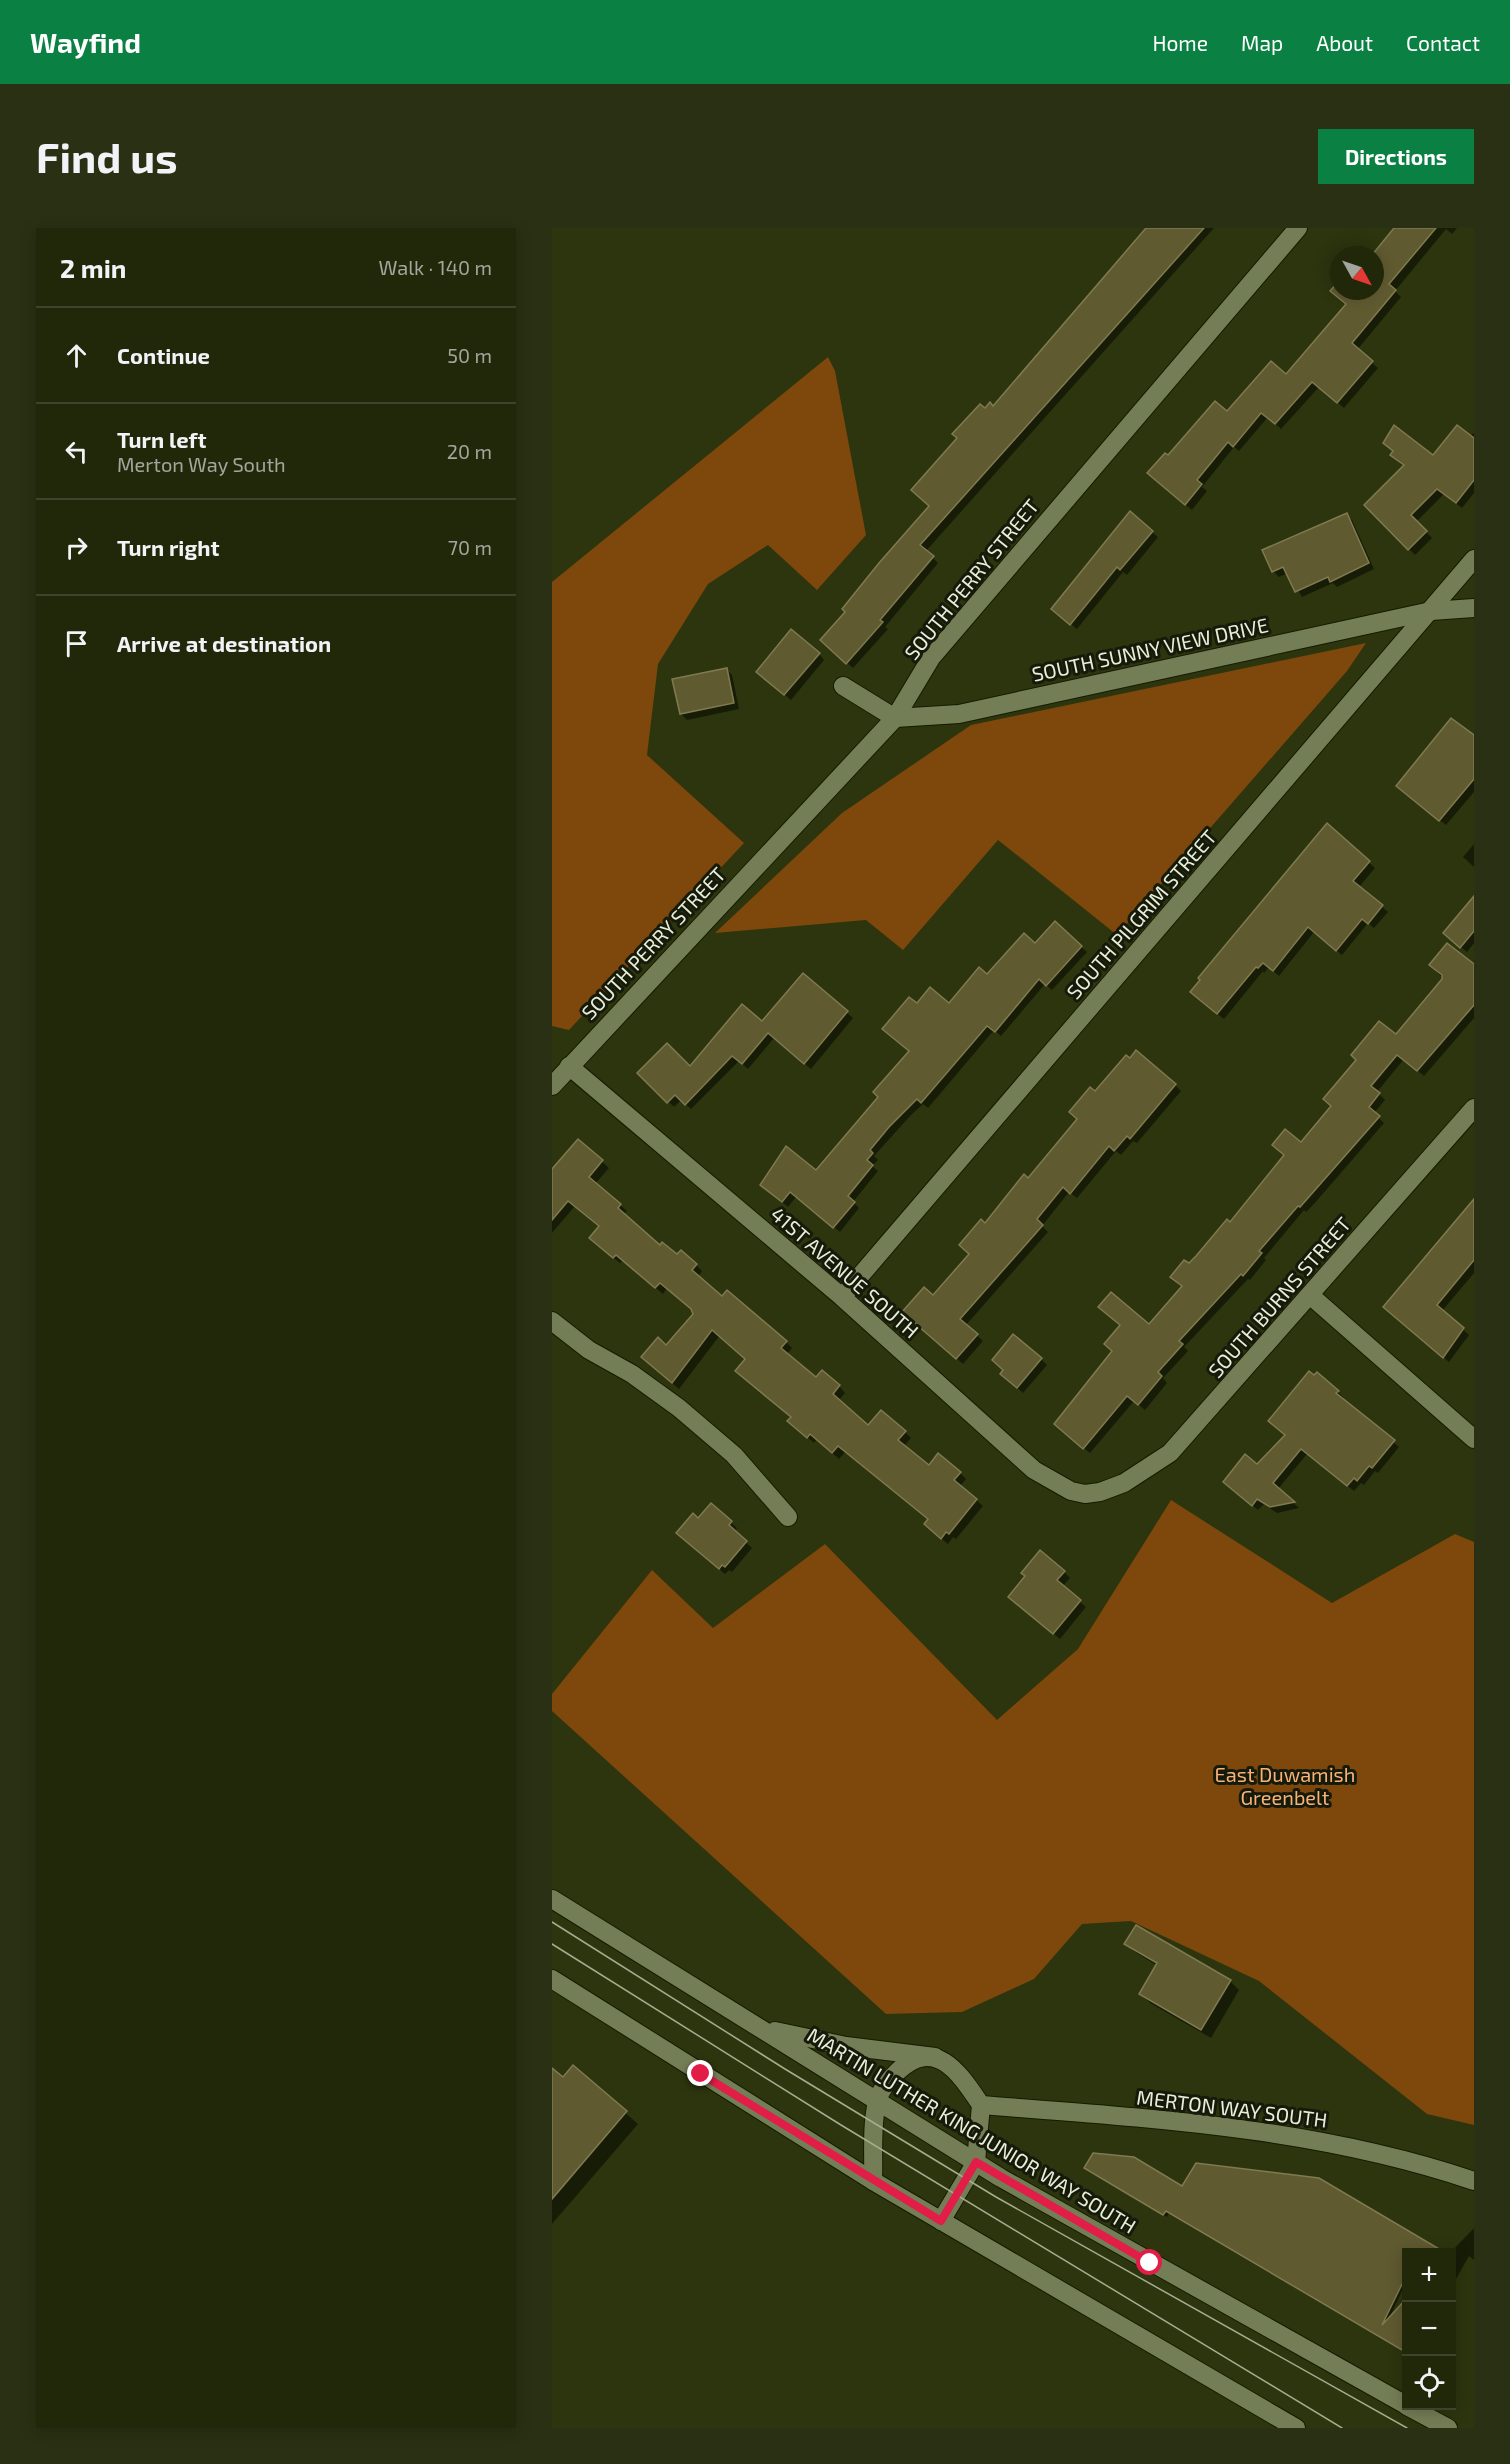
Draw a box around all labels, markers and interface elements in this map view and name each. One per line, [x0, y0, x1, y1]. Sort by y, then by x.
text: Wayfind [30, 25, 141, 59]
text: Home [1152, 30, 1208, 55]
text: Map [1241, 30, 1283, 55]
text: About [1316, 30, 1373, 55]
text: Contact [1406, 30, 1480, 55]
button: Directions [1318, 129, 1474, 184]
text: Find us [36, 131, 178, 181]
north arrow [1330, 246, 1384, 300]
text: 2 min [60, 252, 126, 283]
text: Walk · 140 m [378, 255, 492, 279]
icon: ahead [60, 339, 93, 372]
text: Continue [117, 342, 210, 368]
text: 50 m [447, 343, 492, 367]
text: Turn left [117, 426, 206, 452]
icon: left [60, 435, 93, 468]
text: 20 m [447, 439, 492, 463]
text: Merton Way South [117, 452, 286, 476]
street label: SOUTH PERRY STREET [899, 494, 1043, 664]
icon: right [60, 531, 93, 564]
text: Turn right [117, 534, 219, 560]
text: 70 m [448, 535, 492, 559]
street label: SOUTH SUNNY VIEW DRIVE [1030, 612, 1270, 686]
icon: arrive [60, 627, 93, 660]
text: Arrive at destination [117, 630, 331, 656]
street label: SOUTH PILGRIM STREET [1061, 824, 1221, 1003]
street label: SOUTH PERRY STREET [576, 862, 730, 1024]
street label: 41ST AVENUE SOUTH [766, 1201, 924, 1343]
street label: SOUTH BURNS STREET [1203, 1212, 1355, 1382]
park label: East Duwamish Greenbelt [1215, 1762, 1355, 1809]
street label: MARTIN LUTHER KING JUNIOR WAY SOUTH [803, 2022, 1141, 2238]
route end [687, 2060, 713, 2086]
street label: MERTON WAY SOUTH [1135, 2084, 1329, 2132]
map controls [1402, 2248, 1456, 2410]
button: + [1402, 2248, 1456, 2302]
route start [1136, 2249, 1162, 2275]
button: − [1402, 2302, 1456, 2356]
button: locate [1402, 2356, 1456, 2410]

